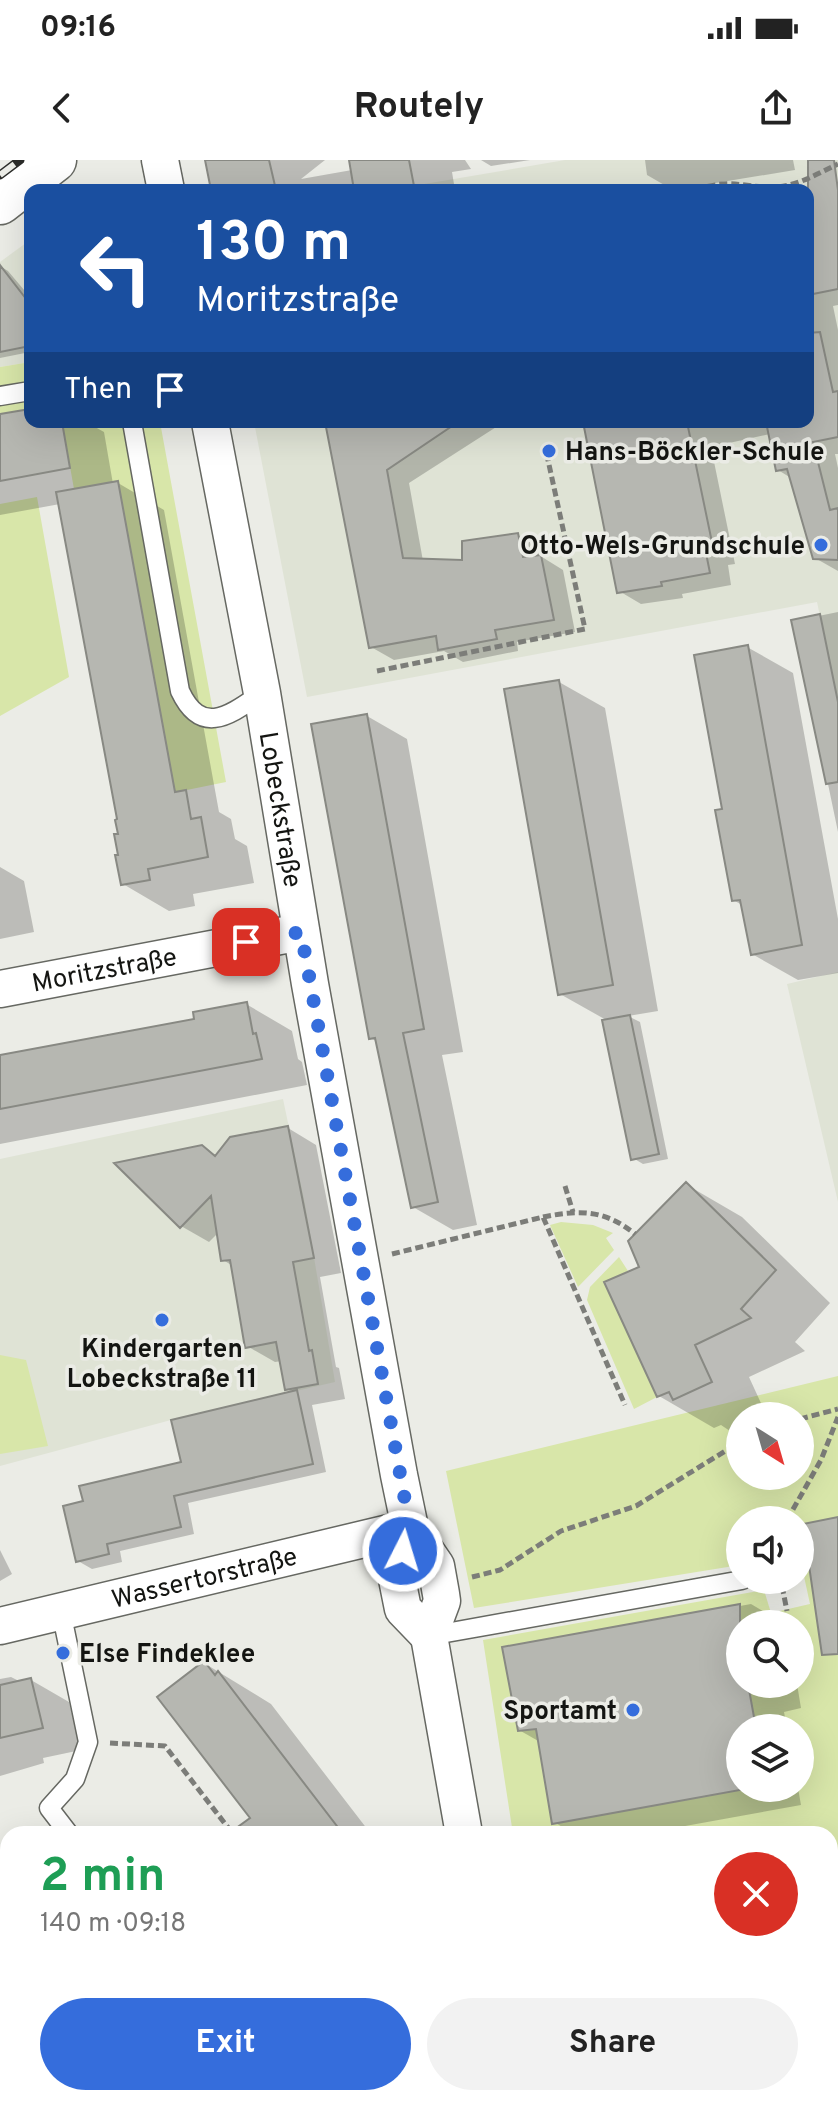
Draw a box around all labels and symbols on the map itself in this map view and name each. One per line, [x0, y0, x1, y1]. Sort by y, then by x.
place label: Hans-Böckler-Schule [565, 437, 824, 470]
marker: Hans-Böckler-Schule [540, 442, 558, 460]
place label: Otto-Wels-Grundschule [520, 531, 805, 564]
marker: Otto-Wels-Grundschule [812, 536, 830, 554]
street label: Lobeckstraße [250, 730, 308, 890]
pin [212, 908, 280, 976]
street label: Moritzstraße [29, 942, 180, 1002]
marker: Kindergarten Lobeckstraße 11 [153, 1311, 171, 1329]
place label: Kindergarten Lobeckstraße 11 [67, 1334, 257, 1397]
north arrow [726, 1402, 814, 1490]
position arrow [361, 1509, 445, 1593]
street label: Wassertorstraße [109, 1541, 301, 1618]
place label: Else Findeklee [79, 1639, 255, 1672]
marker: Else Findeklee [54, 1644, 72, 1662]
place label: Sportamt [503, 1696, 617, 1729]
marker: Sportamt [624, 1701, 642, 1719]

